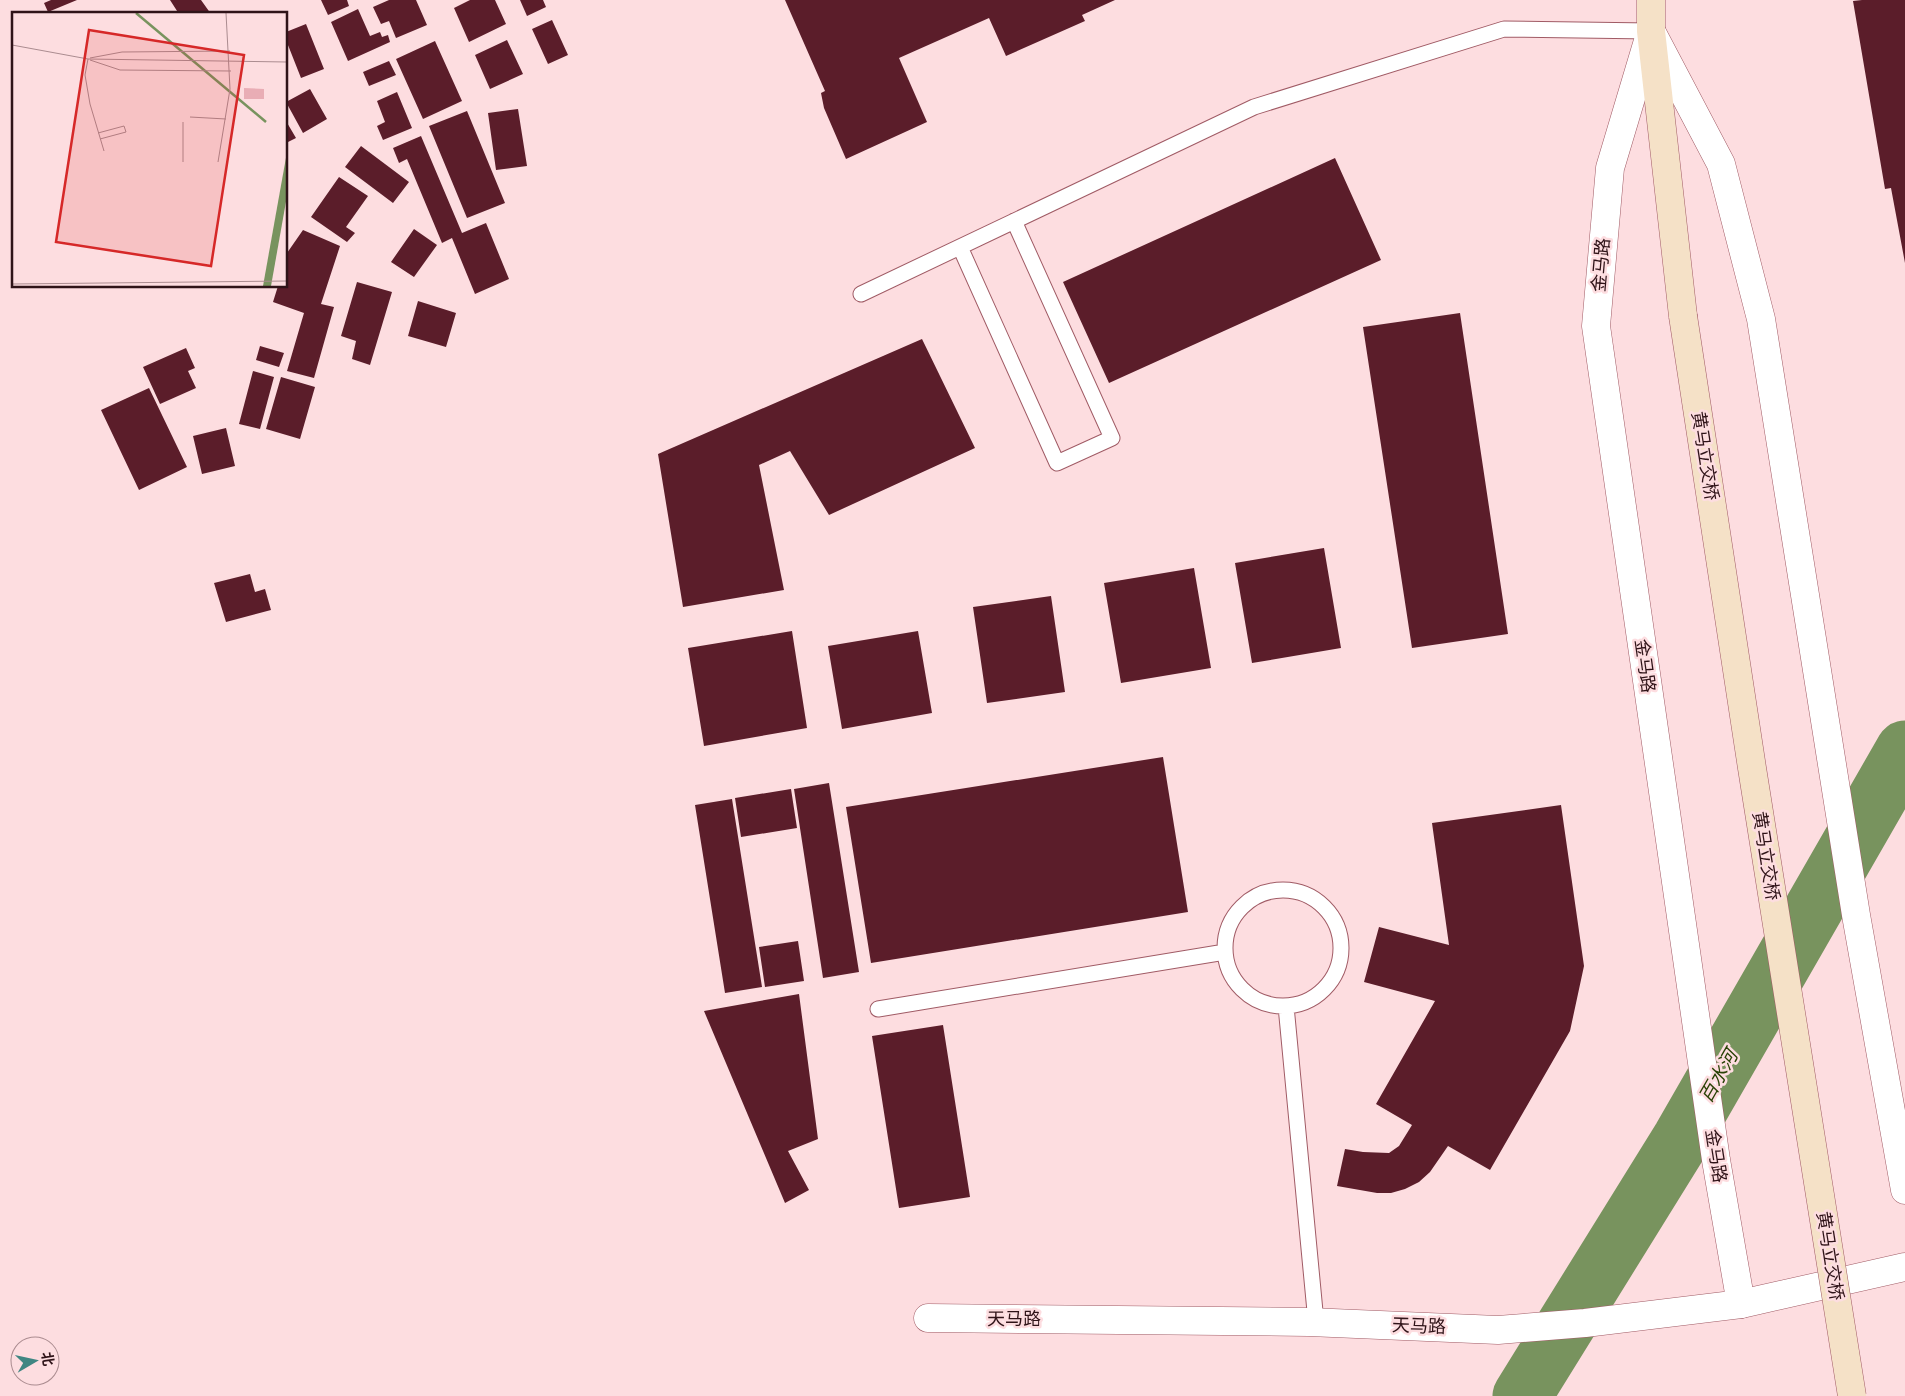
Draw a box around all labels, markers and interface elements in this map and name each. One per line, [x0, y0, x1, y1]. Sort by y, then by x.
inset map [12, 12, 288, 288]
street label: 金马路 [1586, 237, 1615, 293]
street label: 黄马立交桥 [1686, 410, 1725, 502]
street label: 金马路 [1629, 637, 1662, 694]
street label: 黄马立交桥 [1747, 810, 1786, 902]
water label: 百水河 [1692, 1041, 1746, 1108]
street label: 金马路 [1700, 1127, 1733, 1185]
street label: 黄马立交桥 [1811, 1210, 1850, 1302]
street label: 天马路 [987, 1306, 1041, 1331]
street label: 天马路 [1392, 1312, 1446, 1339]
north arrow [10, 1336, 60, 1386]
text: 北 [37, 1350, 59, 1367]

